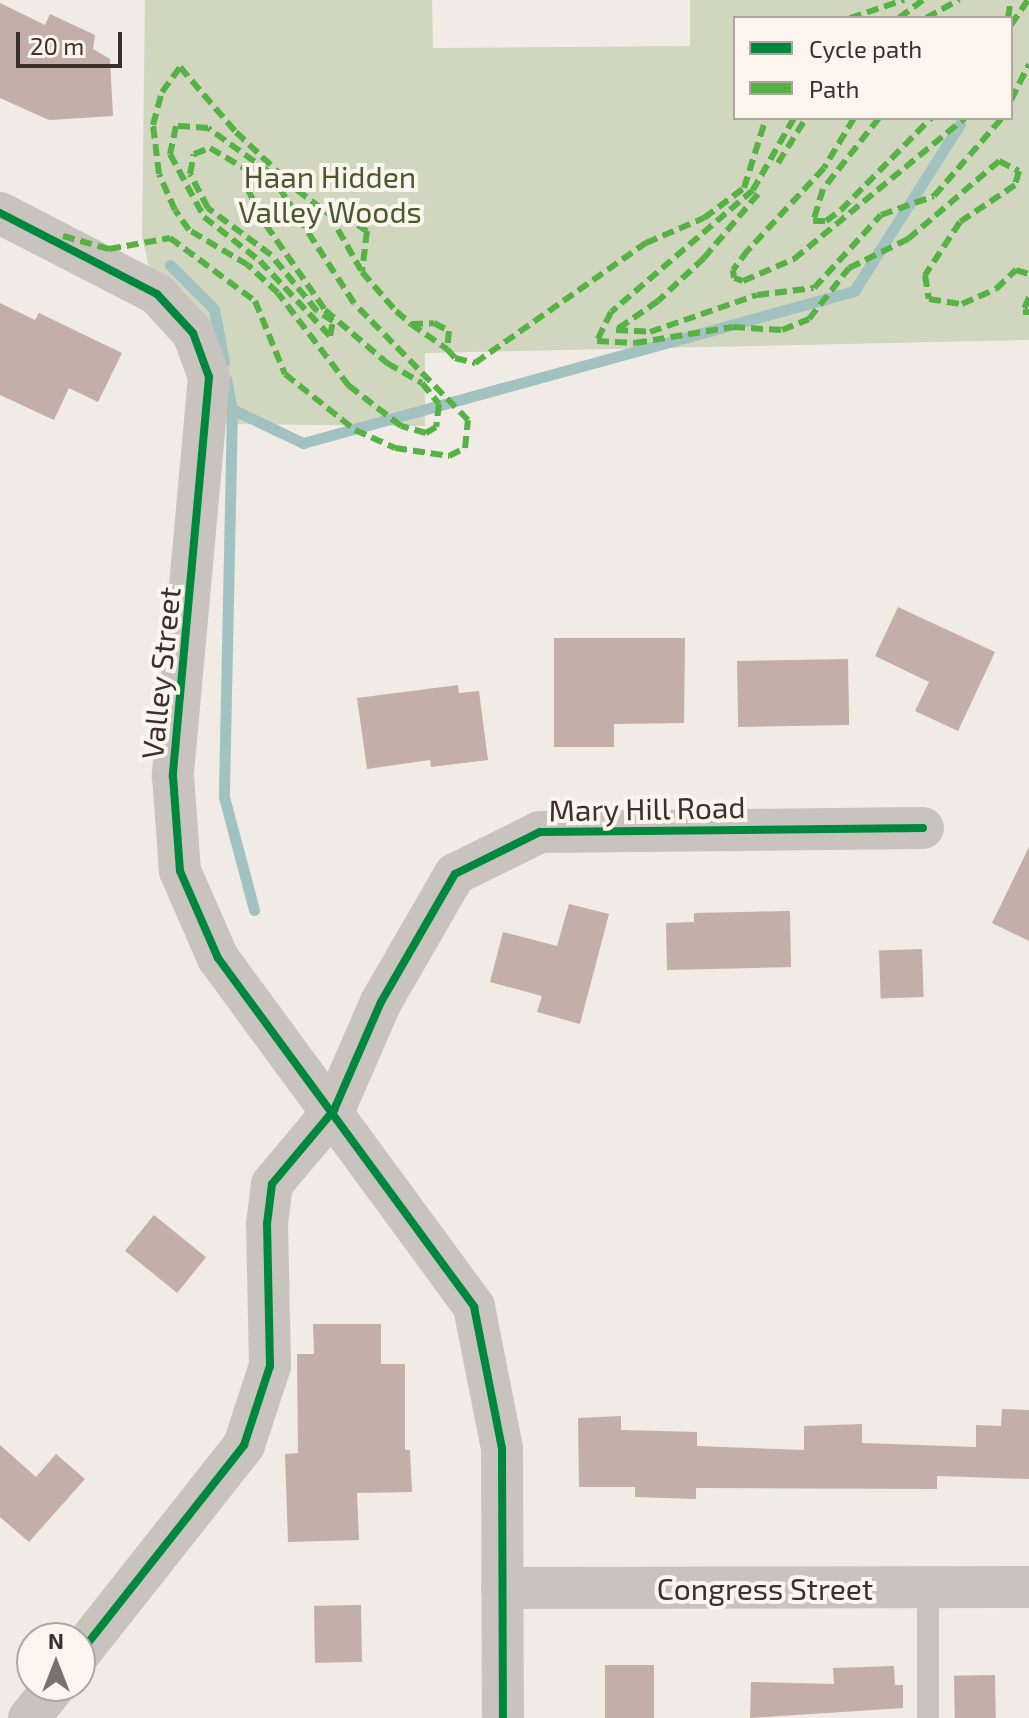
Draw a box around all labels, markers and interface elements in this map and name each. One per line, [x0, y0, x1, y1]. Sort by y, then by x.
scale bar [20, 16, 126, 66]
legend [733, 16, 1013, 120]
text: 20 m [30, 31, 84, 60]
text: Cycle path [809, 34, 922, 63]
text: Path [809, 74, 859, 103]
park label: Haan Hidden Valley Woods [238, 158, 422, 228]
street label: Valley Street [133, 585, 187, 761]
street label: Mary Hill Road [547, 788, 747, 828]
street label: Congress Street [657, 1570, 873, 1606]
north arrow [16, 1622, 96, 1702]
text: N [48, 1627, 64, 1653]

